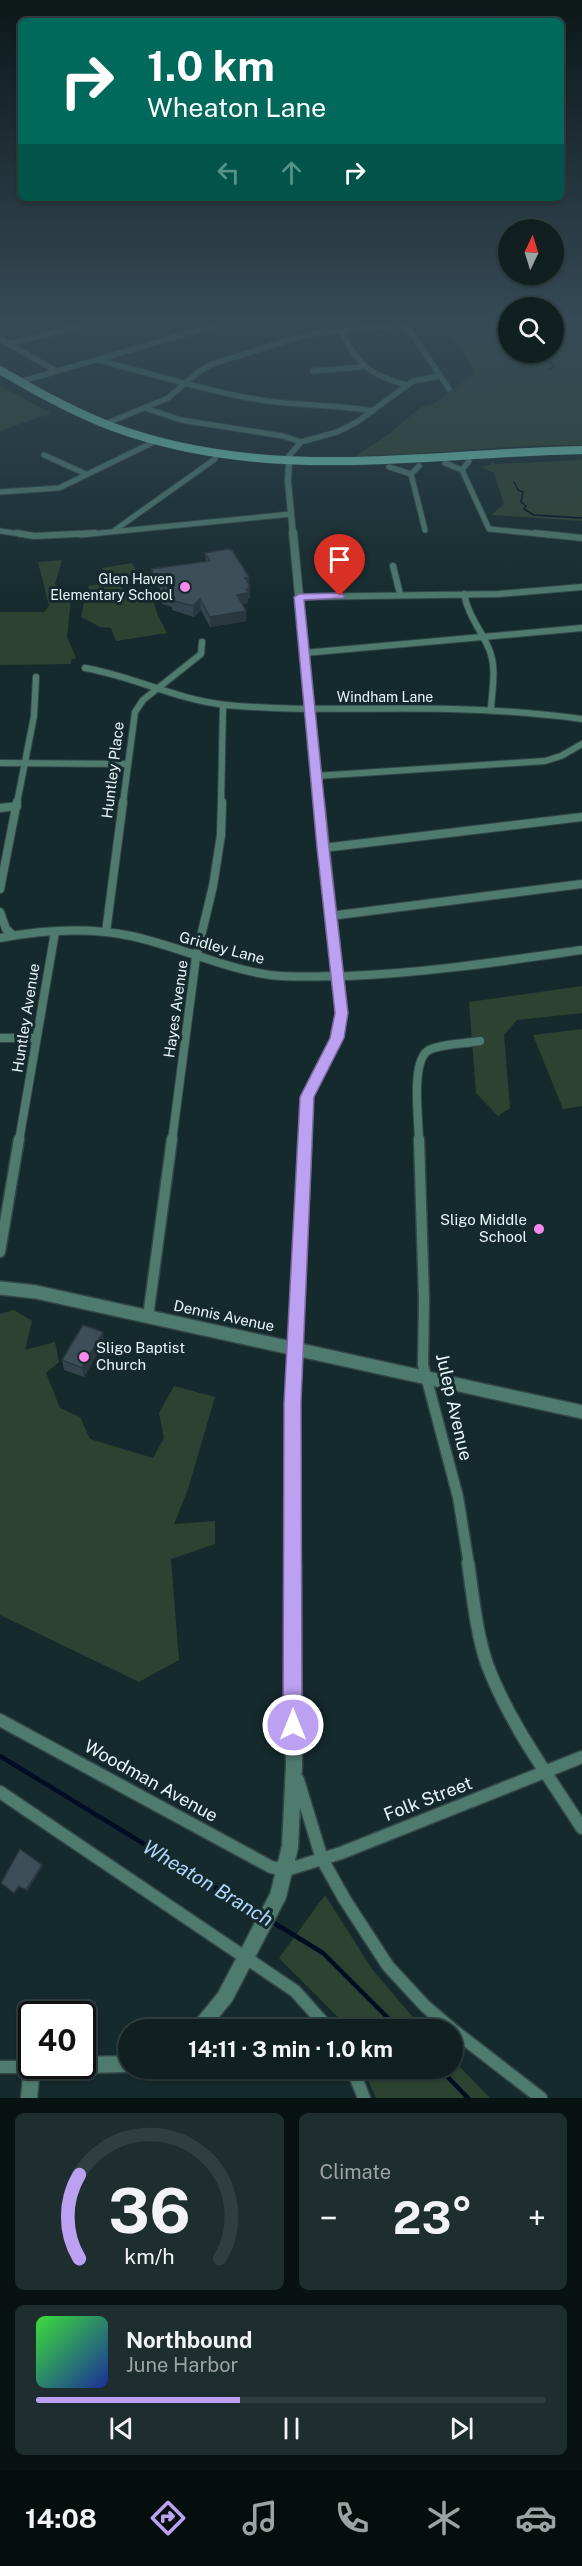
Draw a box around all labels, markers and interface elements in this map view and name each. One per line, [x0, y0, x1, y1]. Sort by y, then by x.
text: 1.0 km [147, 41, 275, 90]
icon: right [48, 42, 126, 120]
text: Wheaton Lane [147, 91, 326, 123]
icon: left [212, 156, 245, 189]
icon: ahead [275, 156, 308, 189]
icon: right [338, 156, 371, 189]
north arrow [498, 219, 564, 285]
map controls [498, 219, 564, 363]
button: search [498, 297, 564, 363]
pin [314, 534, 365, 596]
icon: arrive [323, 543, 356, 576]
place label: Glen Haven Elementary School [50, 571, 173, 603]
marker: Glen Haven Elementary School [178, 580, 192, 594]
street label: Windham Lane [337, 689, 433, 705]
street label: Huntley Place [98, 720, 127, 819]
street label: Gridley Lane [178, 928, 267, 967]
street label: Hayes Avenue [160, 959, 191, 1059]
street label: Huntley Avenue [8, 962, 43, 1074]
place label: Sligo Middle School [440, 1211, 527, 1245]
marker: Sligo Middle School [532, 1222, 546, 1236]
street label: Dennis Avenue [172, 1297, 276, 1334]
place label: Sligo Baptist Church [96, 1339, 185, 1373]
marker: Sligo Baptist Church [77, 1350, 91, 1364]
street label: Julep Avenue [432, 1351, 477, 1463]
position arrow [261, 1693, 325, 1757]
street label: Woodman Avenue [81, 1735, 222, 1826]
street label: Folk Street [381, 1772, 475, 1825]
water label: Wheaton Branch [138, 1835, 278, 1931]
speed limit sign: 40 [18, 2001, 96, 2079]
text: 14:11 · 3 min · 1.0 km [188, 2036, 393, 2062]
text: Climate [320, 2160, 391, 2184]
text: 36 [108, 2174, 191, 2247]
text: 23° [393, 2191, 473, 2244]
text: − [320, 2199, 338, 2237]
text: + [528, 2199, 546, 2237]
text: km/h [124, 2244, 174, 2269]
text: Northbound [126, 2327, 252, 2353]
text: June Harbor [126, 2353, 238, 2377]
icon: previous [105, 2412, 138, 2445]
icon: pause [275, 2412, 308, 2445]
icon: next [445, 2412, 478, 2445]
icon: directions [147, 2497, 189, 2539]
icon: music [239, 2497, 281, 2539]
icon: phone [331, 2497, 373, 2539]
icon: climate [423, 2497, 465, 2539]
icon: car [515, 2497, 557, 2539]
text: 14:08 [25, 2502, 97, 2534]

